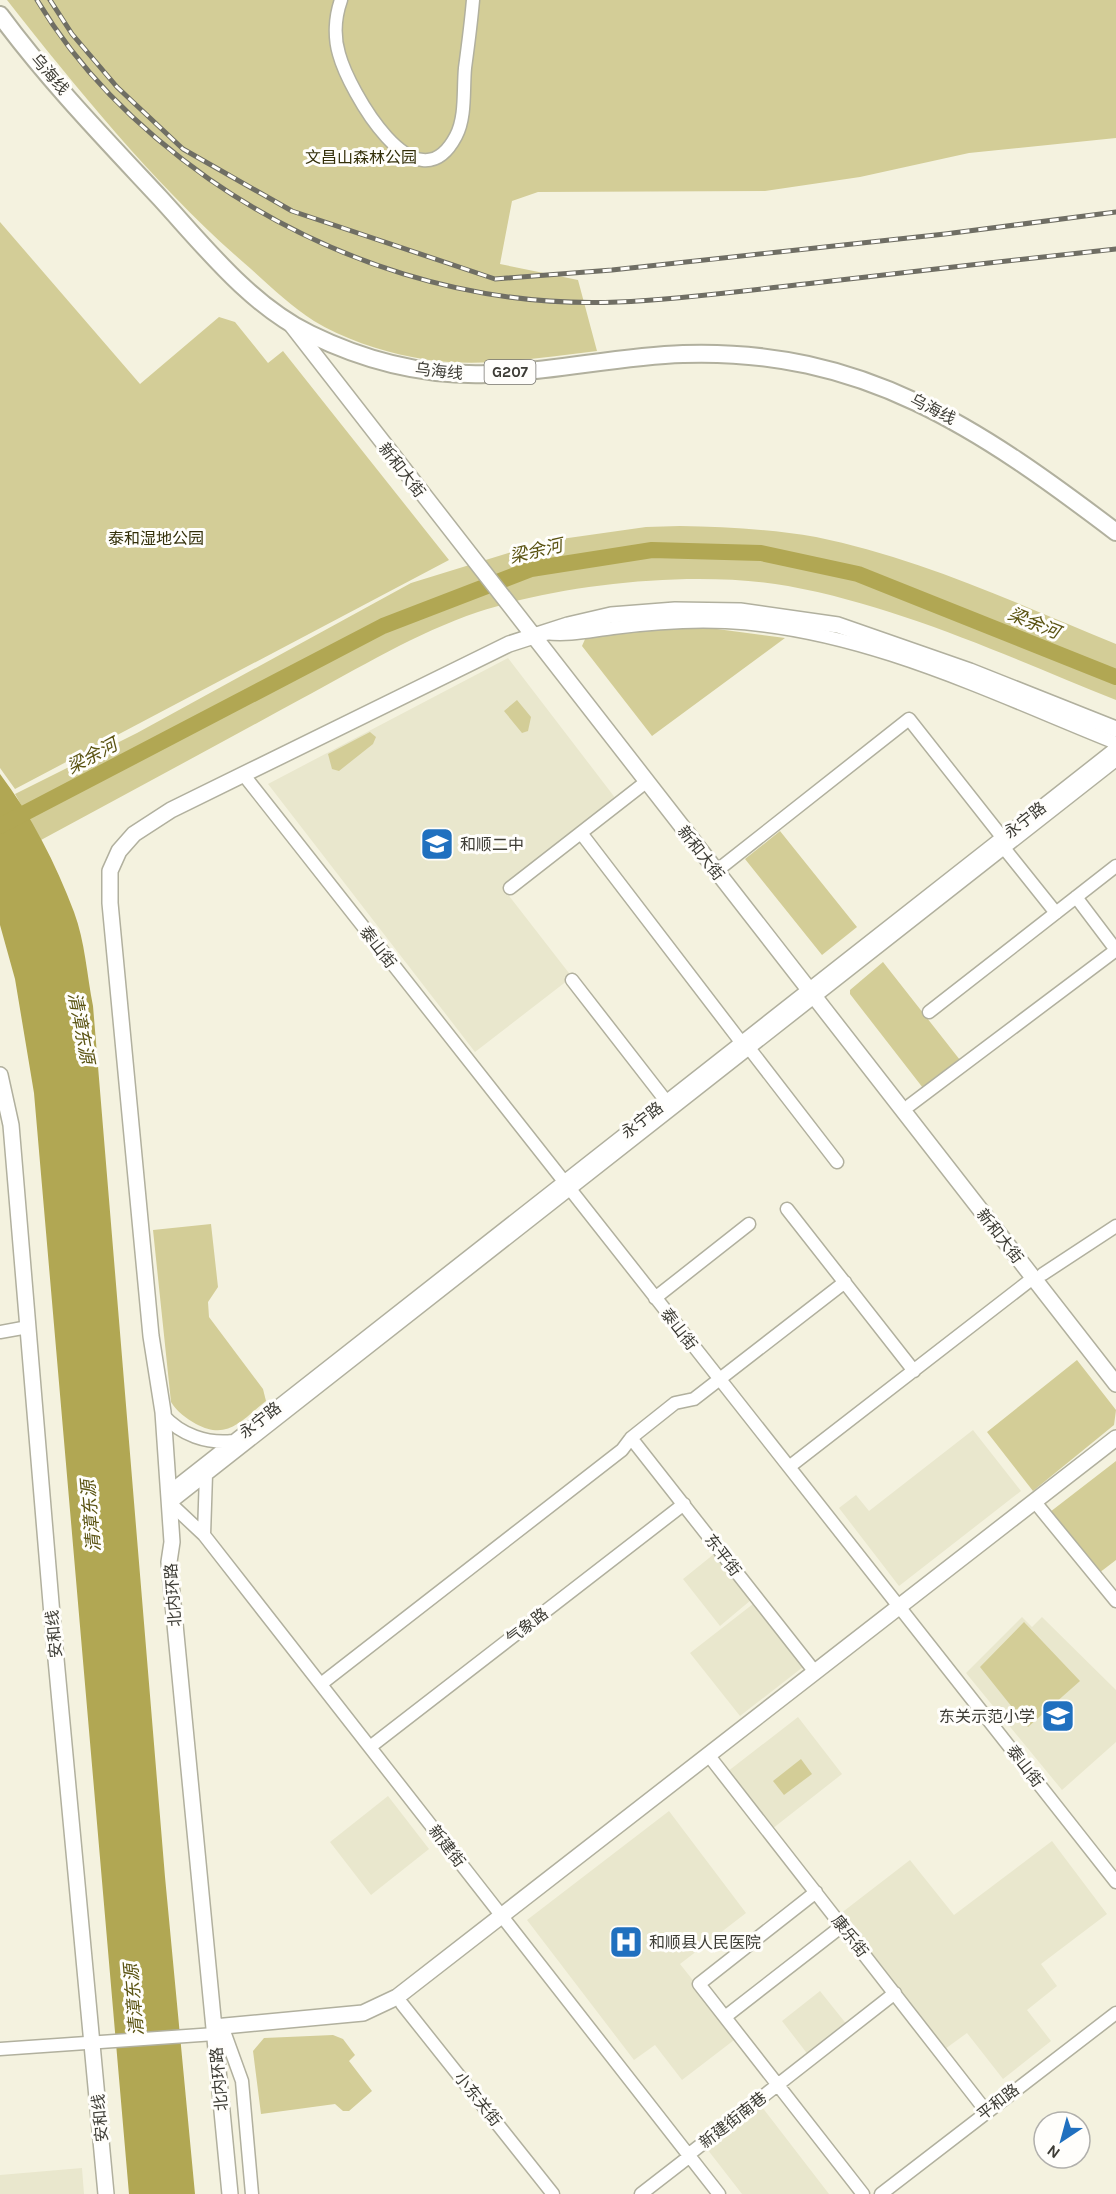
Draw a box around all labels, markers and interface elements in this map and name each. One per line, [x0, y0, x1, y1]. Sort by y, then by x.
street label: 乌海线 [27, 50, 73, 98]
park label: 文昌山森林公园 [305, 148, 417, 167]
street label: 乌海线 [414, 359, 464, 383]
road number: G207 [484, 360, 536, 384]
street label: 乌海线 [907, 390, 959, 428]
street label: 新和大街 [375, 439, 429, 501]
park label: 泰和湿地公园 [108, 529, 204, 548]
water label: 梁余河 [507, 534, 568, 568]
water label: 梁余河 [1005, 603, 1066, 644]
water label: 梁余河 [63, 732, 124, 778]
street label: 永宁路 [1000, 798, 1050, 842]
street label: 新和大街 [674, 822, 728, 884]
school or university icon: 和顺二中 [419, 826, 455, 862]
place label: 和顺二中 [460, 835, 524, 854]
street label: 泰山街 [356, 922, 400, 972]
water label: 清漳东源 [63, 991, 99, 1068]
street label: 永宁路 [617, 1098, 667, 1142]
street label: 新和大街 [973, 1205, 1027, 1267]
street label: 泰山街 [657, 1304, 701, 1354]
street label: 永宁路 [235, 1398, 285, 1442]
water label: 清漳东源 [77, 1476, 105, 1553]
street label: 东平街 [701, 1530, 745, 1580]
street label: 北内环路 [161, 1562, 185, 1628]
street label: 气象路 [502, 1604, 552, 1648]
street label: 安和线 [42, 1609, 66, 1659]
school or university icon: 东关示范小学 [1040, 1698, 1076, 1734]
place label: 东关示范小学 [939, 1707, 1035, 1726]
street label: 泰山街 [1003, 1741, 1047, 1791]
street label: 新建街 [425, 1821, 469, 1871]
street label: 康乐街 [828, 1911, 872, 1961]
hospital icon: 和顺县人民医院 [608, 1924, 644, 1960]
place label: 和顺县人民医院 [649, 1933, 761, 1952]
water label: 清漳东源 [120, 1960, 148, 2037]
street label: 北内环路 [207, 2046, 231, 2112]
street label: 小东关街 [450, 2068, 506, 2130]
street label: 平和路 [973, 2080, 1023, 2124]
street label: 新建街南巷 [696, 2088, 770, 2152]
street label: 安和线 [88, 2093, 112, 2143]
north arrow [1032, 2110, 1092, 2170]
text: N [1043, 2141, 1064, 2163]

